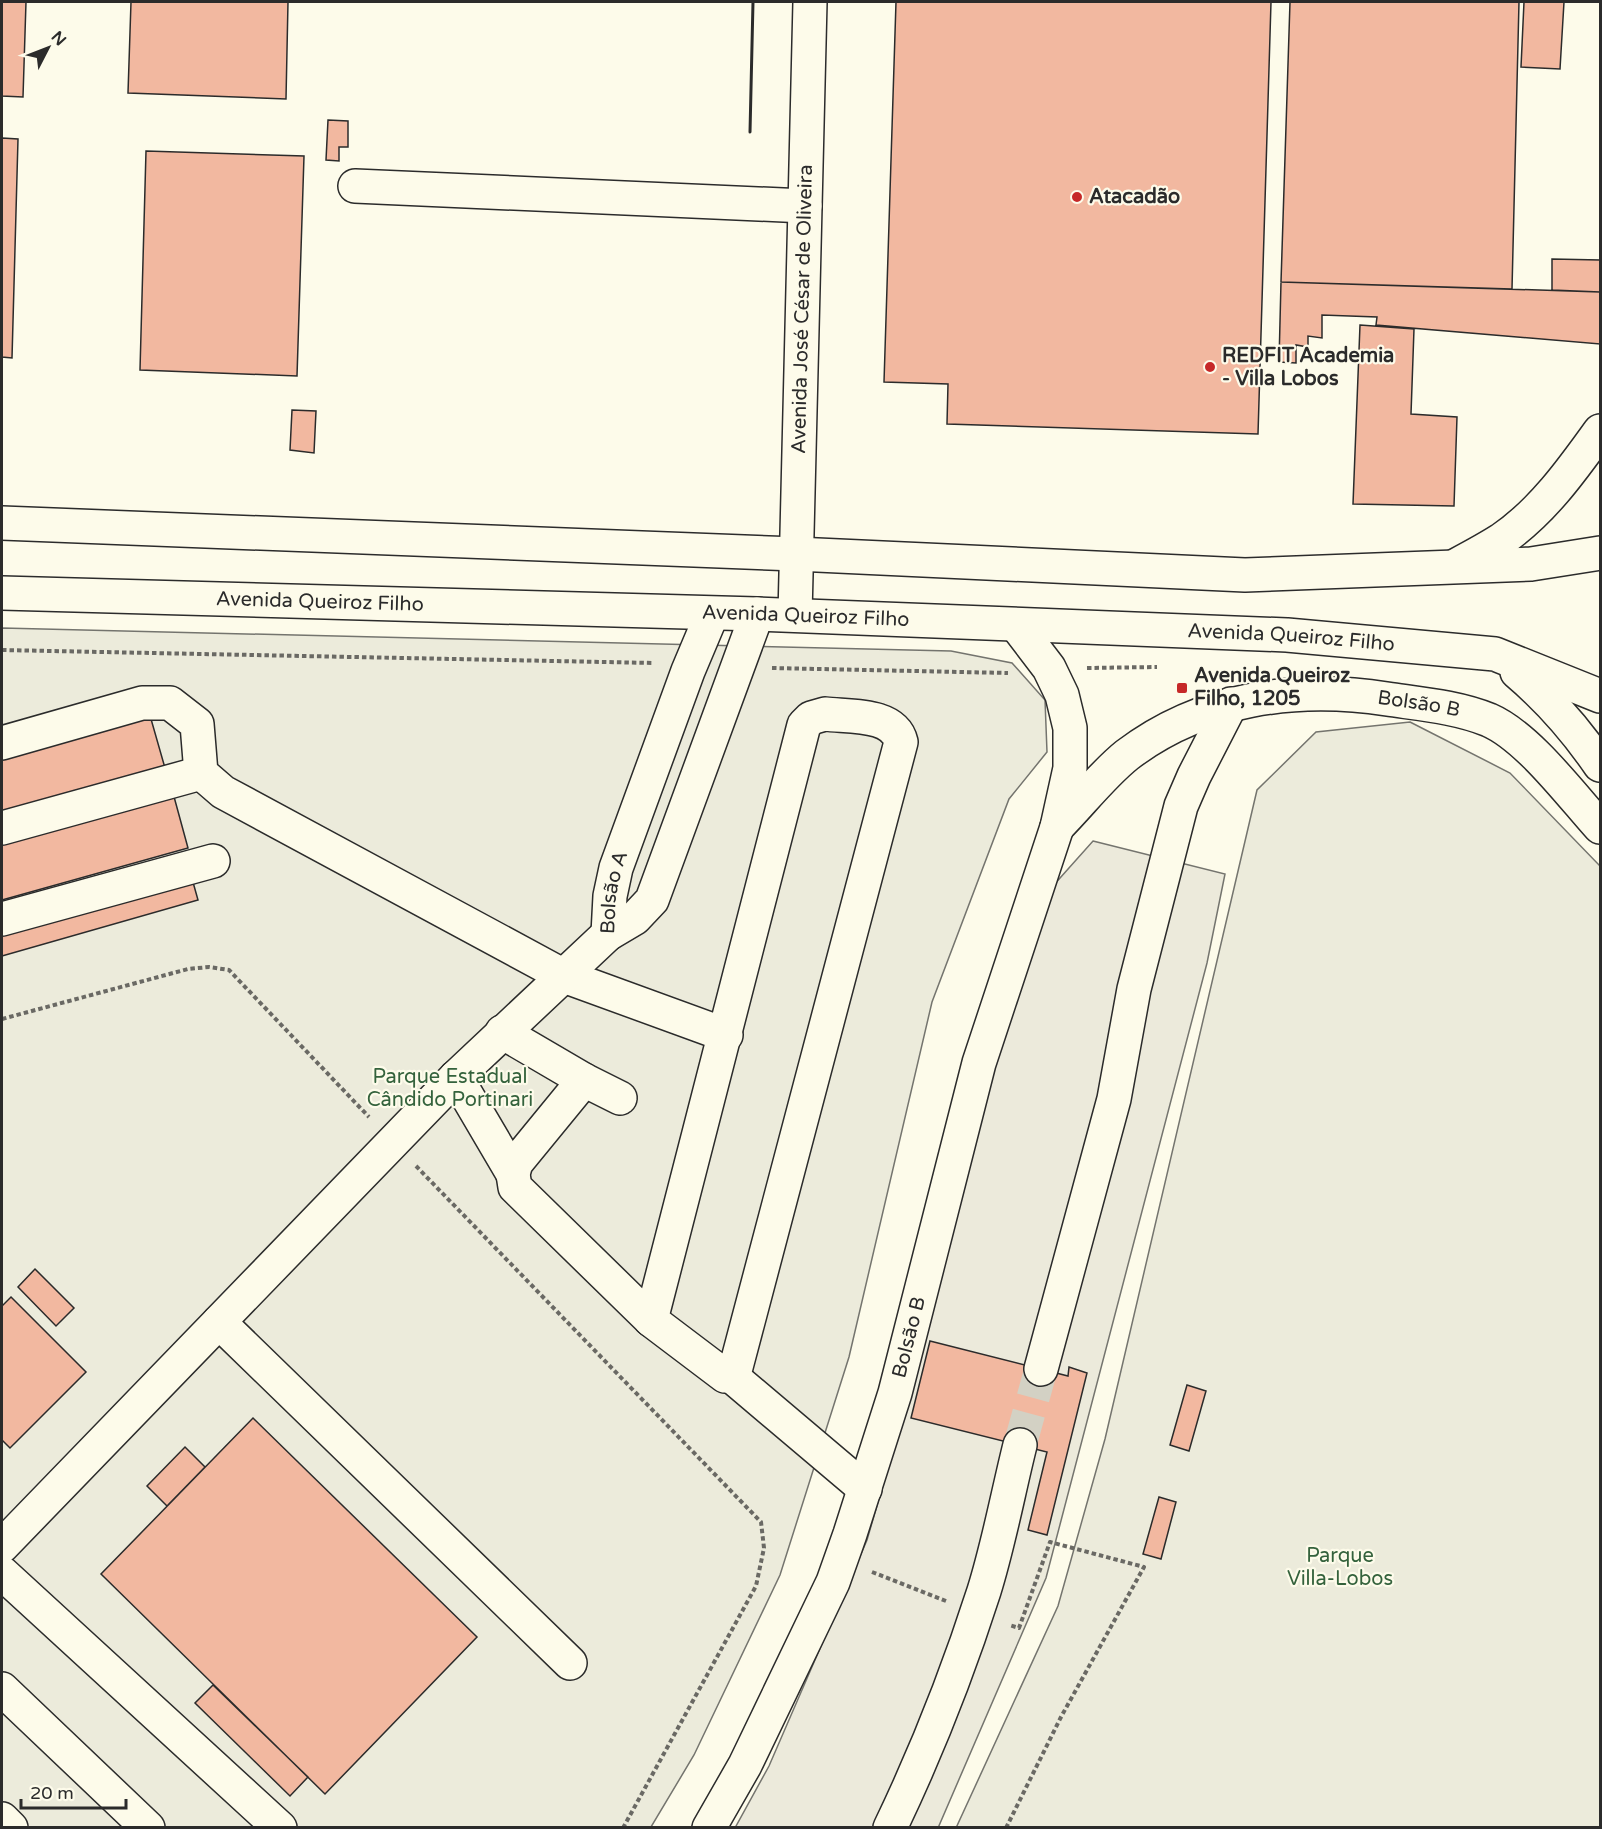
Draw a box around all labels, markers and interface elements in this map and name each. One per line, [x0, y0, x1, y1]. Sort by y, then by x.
north arrow [18, 18, 78, 78]
text: N [47, 27, 70, 50]
street label: Avenida José César de Oliveira [787, 164, 818, 454]
place label: Atacadão [1089, 185, 1180, 209]
marker: Atacadão [1070, 190, 1084, 204]
place label: REDFIT Academia - Villa Lobos [1222, 344, 1394, 391]
marker: REDFIT Academia - Villa Lobos [1203, 360, 1217, 374]
street label: Avenida Queiroz Filho [216, 587, 424, 617]
street label: Avenida Queiroz Filho [701, 600, 910, 632]
street label: Avenida Queiroz Filho [1187, 619, 1396, 657]
place label: Avenida Queiroz Filho, 1205 [1194, 664, 1350, 711]
marker: Avenida Queiroz Filho, 1205 [1175, 681, 1189, 695]
street label: Bolsão B [1376, 686, 1462, 722]
street label: Bolsão A [596, 848, 633, 935]
park label: Parque Estadual Cândido Portinari [367, 1065, 533, 1112]
street label: Bolsão B [887, 1294, 931, 1381]
park label: Parque Villa-Lobos [1287, 1544, 1393, 1591]
scale bar [21, 1772, 126, 1810]
text: 20 m [30, 1782, 74, 1804]

